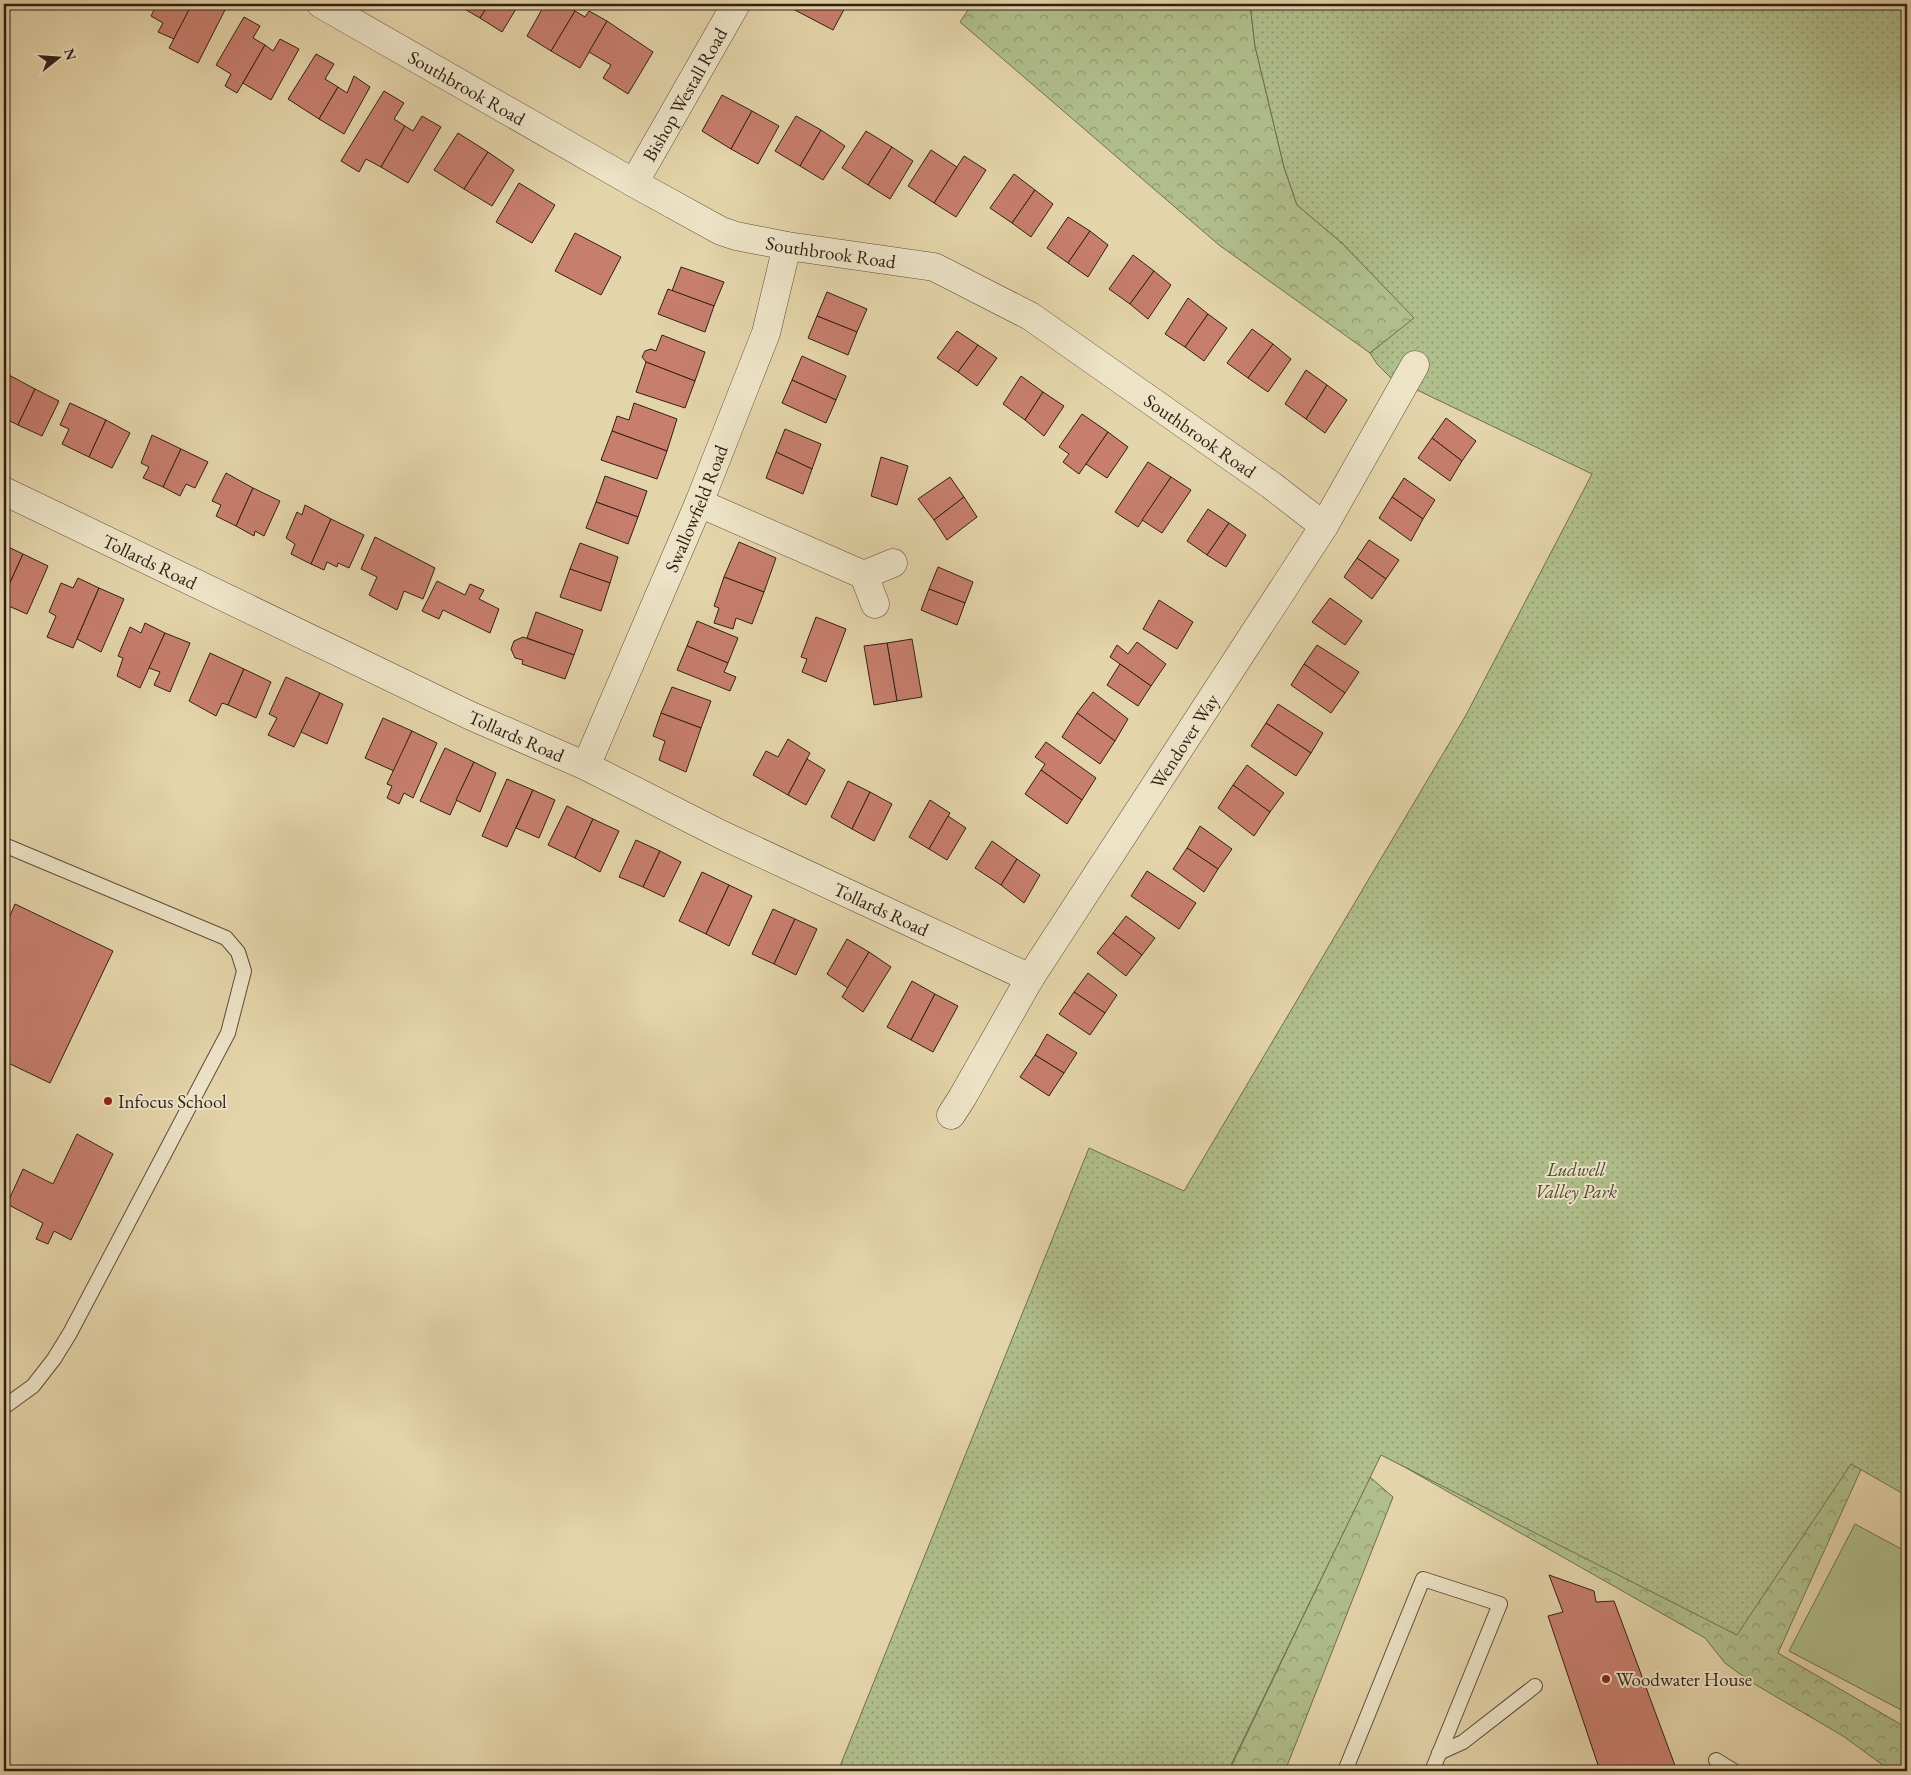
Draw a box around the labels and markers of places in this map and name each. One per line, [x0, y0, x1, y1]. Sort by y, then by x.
place label: Infocus School [118, 1089, 227, 1114]
marker: Infocus School [102, 1095, 114, 1107]
place label: Woodwater House [1616, 1667, 1752, 1692]
marker: Woodwater House [1600, 1673, 1612, 1685]

